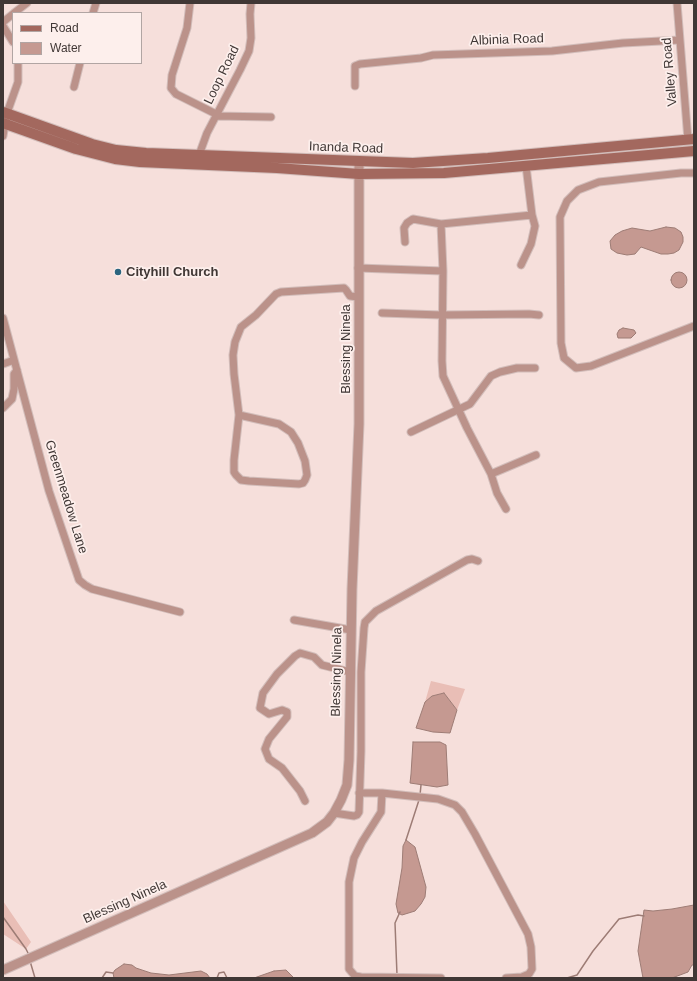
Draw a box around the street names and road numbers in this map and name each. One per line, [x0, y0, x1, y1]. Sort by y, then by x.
street label: Albinia Road [470, 31, 544, 49]
street label: Valley Road [659, 37, 681, 107]
street label: Loop Road [201, 43, 243, 107]
street label: Inanda Road [309, 139, 383, 157]
street label: Blessing Ninela [338, 304, 354, 394]
street label: Greenmeadow Lane [41, 438, 91, 556]
street label: Blessing Ninela [328, 627, 346, 717]
street label: Blessing Ninela [81, 877, 169, 927]

